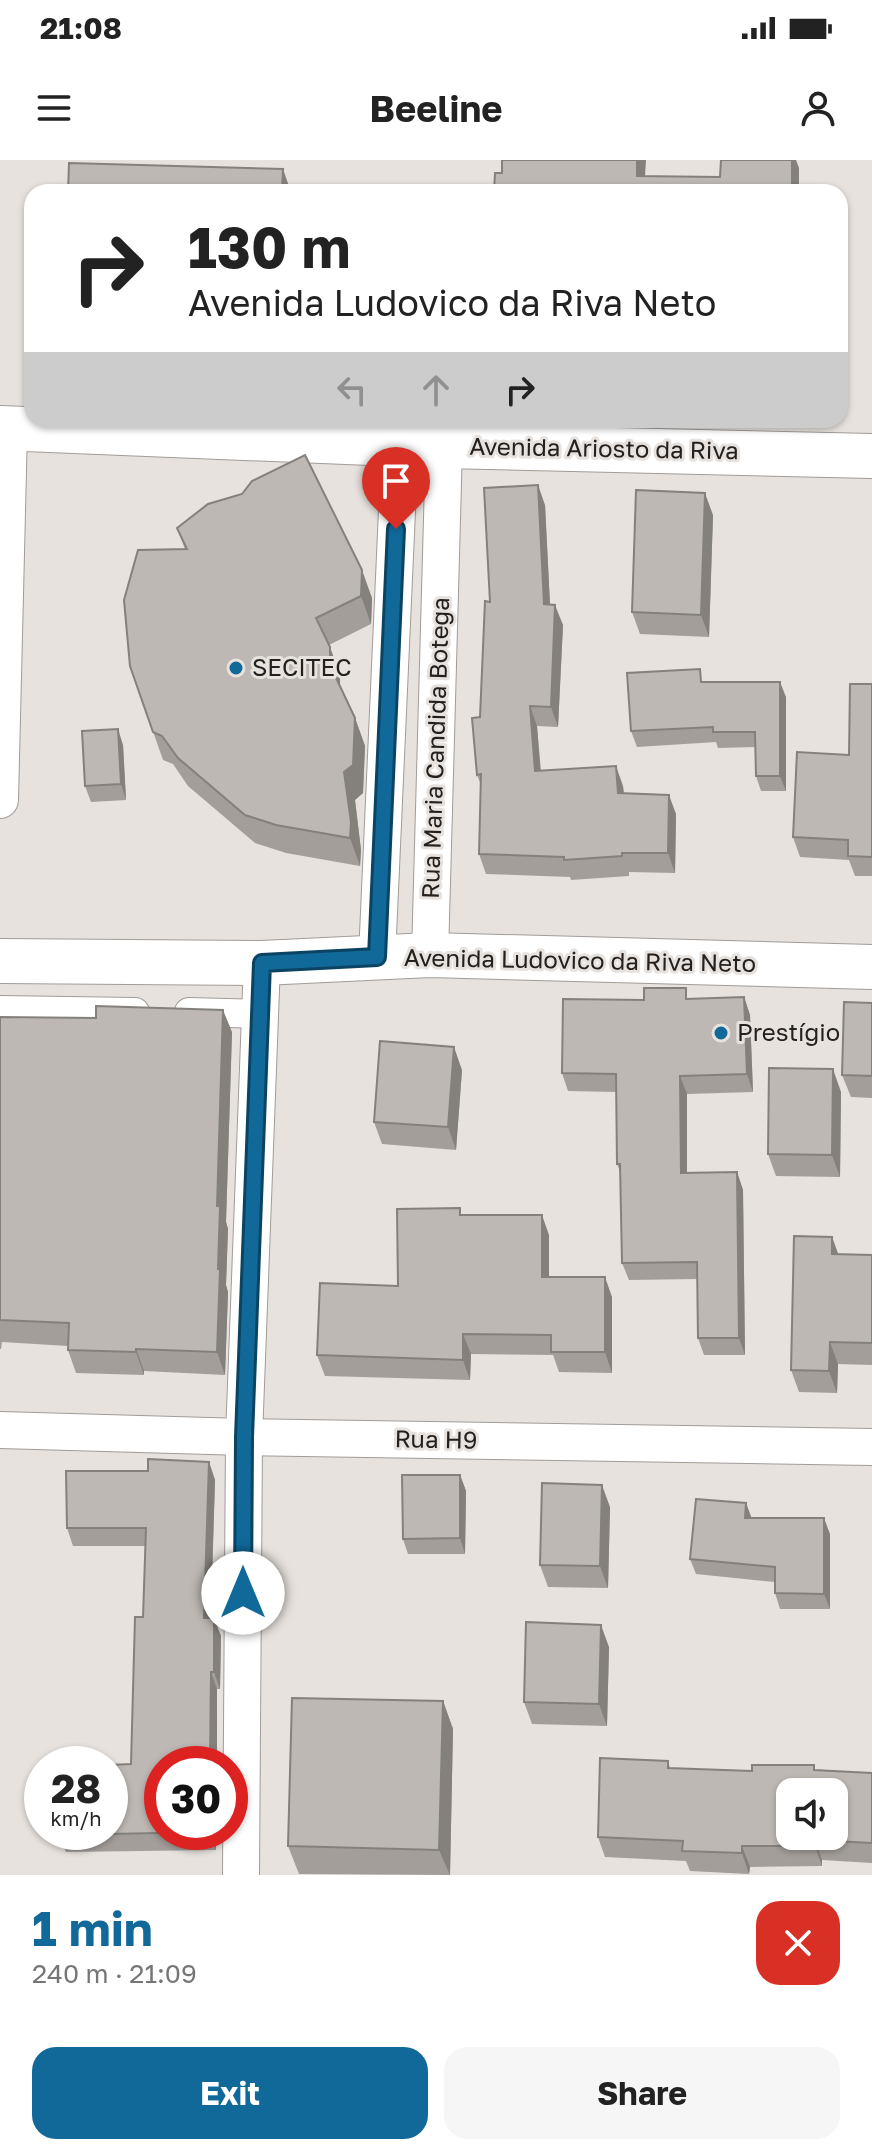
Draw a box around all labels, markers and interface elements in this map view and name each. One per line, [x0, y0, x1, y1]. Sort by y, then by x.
text: 21:08 [40, 10, 122, 46]
icon: menu [32, 86, 76, 130]
icon: person [796, 86, 840, 130]
text: Beeline [370, 87, 502, 130]
text: 130 m [188, 213, 350, 280]
icon: right [56, 216, 160, 320]
text: Avenida Ludovico da Riva Neto [188, 281, 716, 324]
icon: left [330, 368, 374, 412]
icon: ahead [414, 368, 458, 412]
icon: right [498, 368, 542, 412]
street label: Avenida Ariosto da Riva [469, 431, 739, 464]
pin [362, 447, 430, 529]
icon: arrive [374, 459, 418, 503]
street label: Rua Maria Candida Botega [415, 597, 454, 899]
place label: SECITEC [252, 652, 351, 681]
marker: SECITEC [227, 659, 245, 677]
street label: Avenida Ludovico da Riva Neto [404, 942, 756, 977]
place label: Prestígio [737, 1017, 840, 1046]
marker: Prestígio [712, 1024, 730, 1042]
street label: Rua H9 [394, 1423, 478, 1454]
position arrow [201, 1551, 285, 1635]
speed limit sign: 30 [144, 1746, 248, 1850]
text: 28 [51, 1764, 101, 1812]
map controls [776, 1778, 848, 1850]
button: sound [776, 1778, 848, 1850]
text: km/h [51, 1806, 101, 1830]
text: 1 min [32, 1899, 153, 1957]
button: close [756, 1901, 840, 1985]
text: 240 m · 21:09 [32, 1958, 197, 1989]
button: Exit [32, 2047, 428, 2139]
button: Share [444, 2047, 840, 2139]

